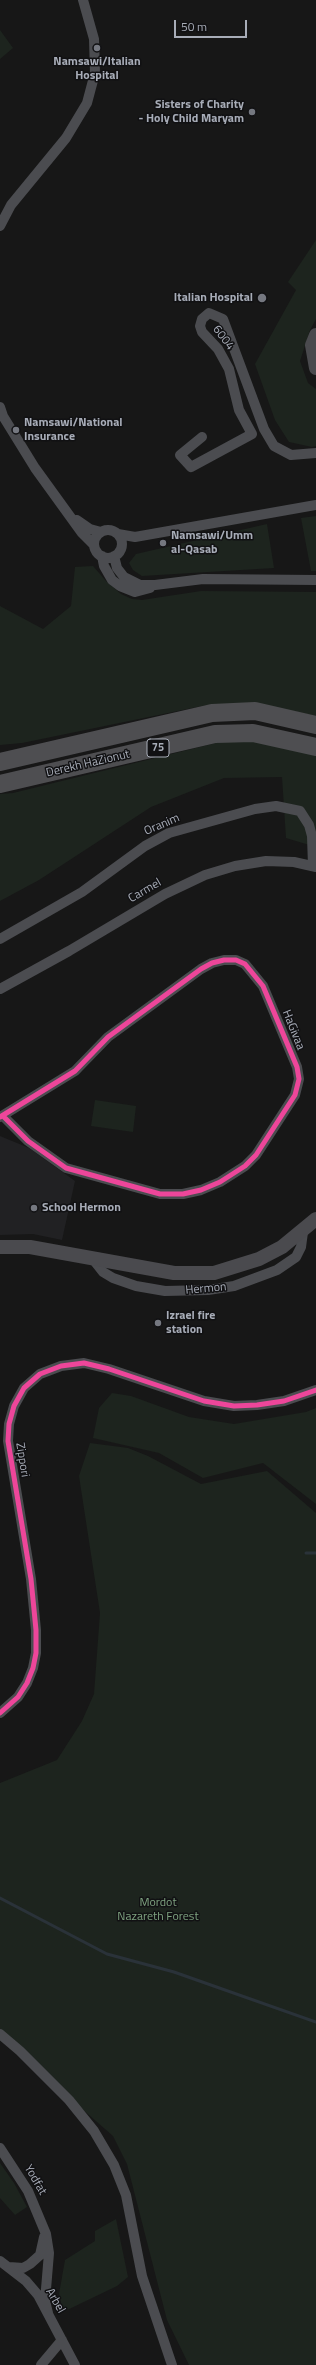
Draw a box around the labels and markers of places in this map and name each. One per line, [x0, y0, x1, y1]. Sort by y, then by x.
marker: Namsawi/Italian Hospital [92, 43, 102, 53]
place label: Namsawi/Italian Hospital [53, 55, 141, 83]
place label: Sisters of Charity - Holy Child Maryam [138, 98, 244, 126]
marker: Sisters of Charity - Holy Child Maryam [247, 107, 257, 117]
place label: Italian Hospital [174, 291, 253, 305]
marker: Italian Hospital [256, 292, 268, 304]
place label: Namsawi/National Insurance [24, 416, 123, 444]
marker: Namsawi/National Insurance [11, 425, 21, 435]
place label: Namsawi/Umm al-Qasab [171, 529, 253, 557]
marker: Namsawi/Umm al-Qasab [158, 538, 168, 548]
place label: School Hermon [42, 1201, 121, 1215]
marker: School Hermon [29, 1203, 39, 1213]
place label: Izrael fire station [166, 1309, 215, 1337]
marker: Izrael fire station [153, 1318, 163, 1328]

